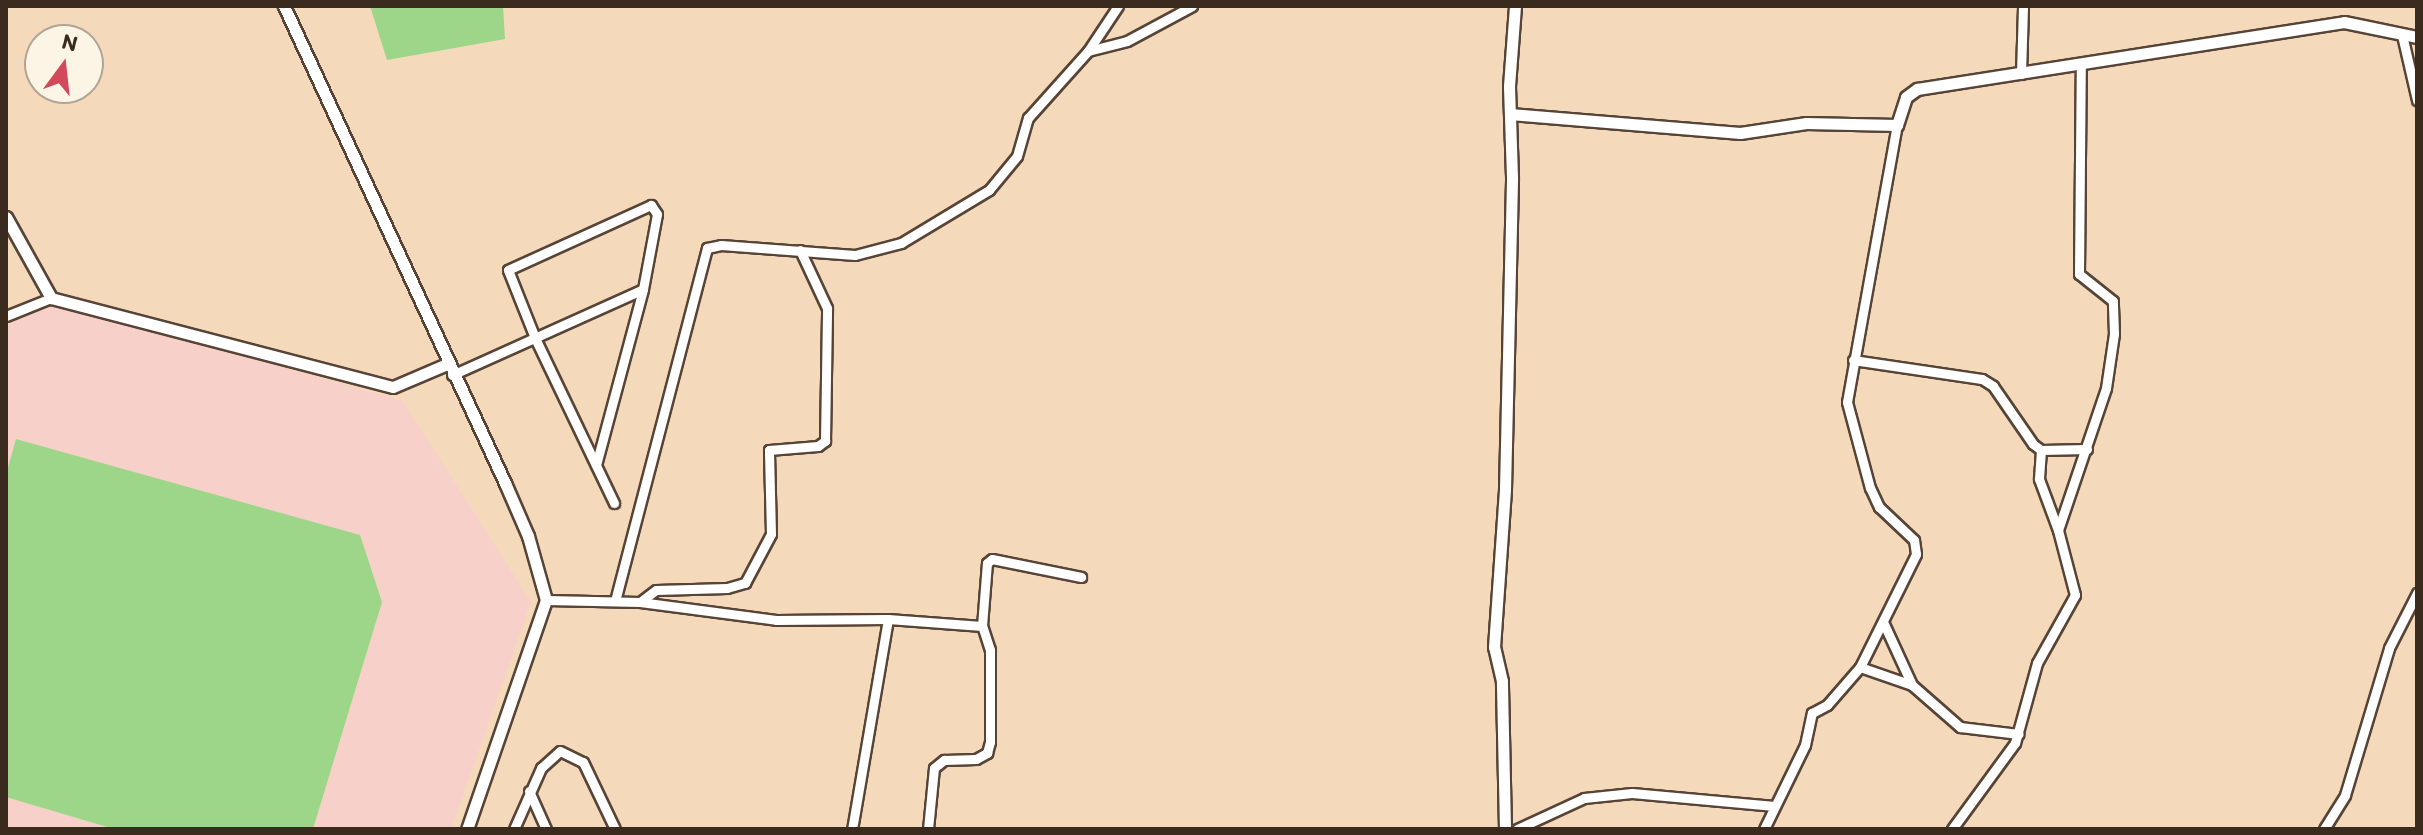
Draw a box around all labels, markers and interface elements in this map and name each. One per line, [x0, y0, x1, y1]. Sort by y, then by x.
north arrow [24, 24, 104, 104]
text: N [59, 27, 80, 57]

